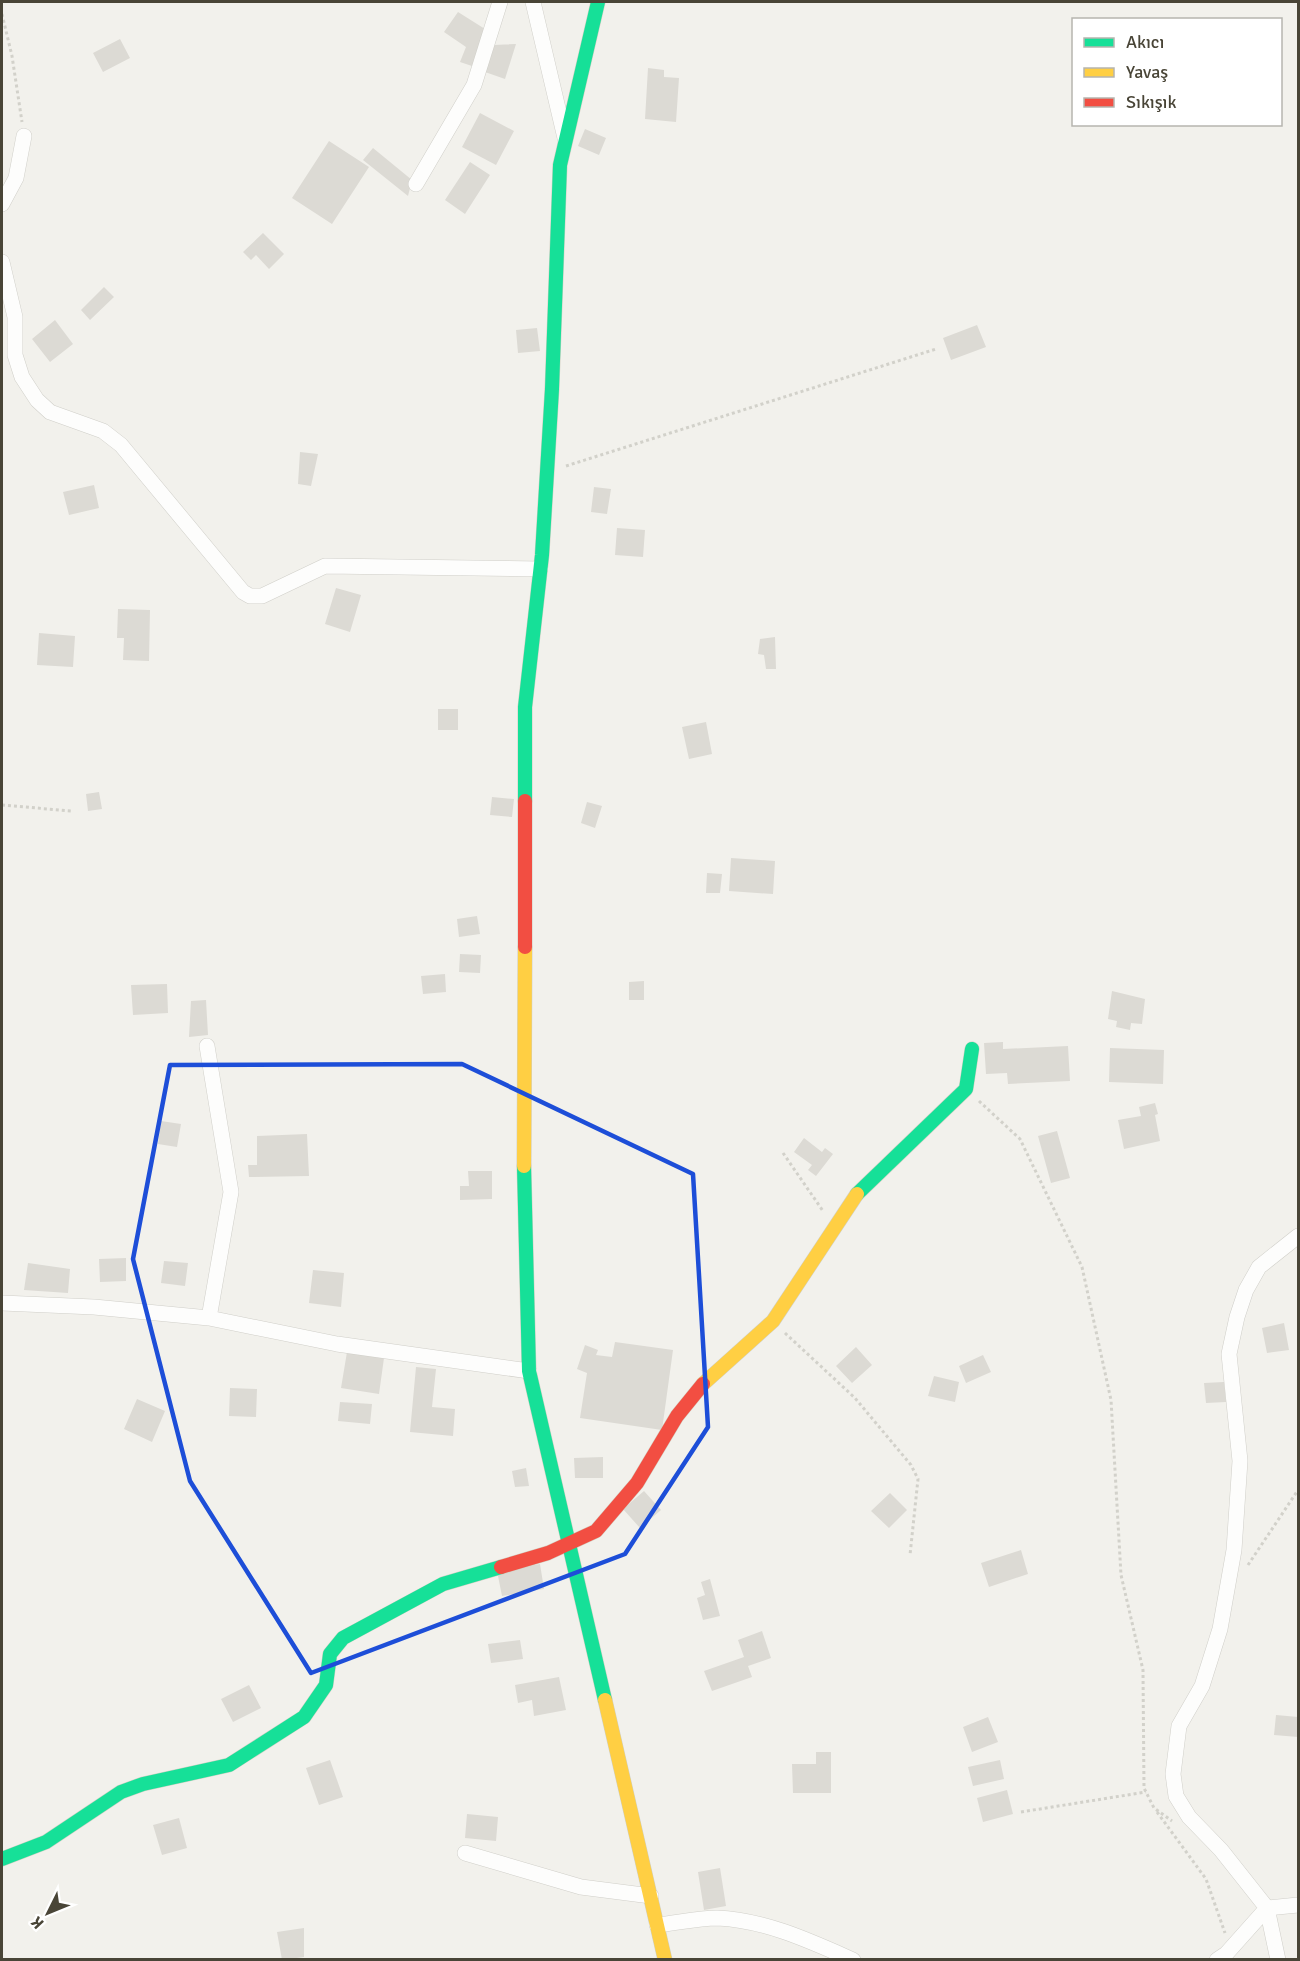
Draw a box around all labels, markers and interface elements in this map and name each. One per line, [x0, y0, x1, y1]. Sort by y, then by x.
legend [1072, 18, 1282, 126]
text: Akıcı [1126, 31, 1164, 53]
text: Yavaş [1126, 61, 1168, 83]
text: Sıkışık [1126, 91, 1176, 113]
north arrow [18, 1883, 78, 1943]
text: K [27, 1912, 48, 1933]

